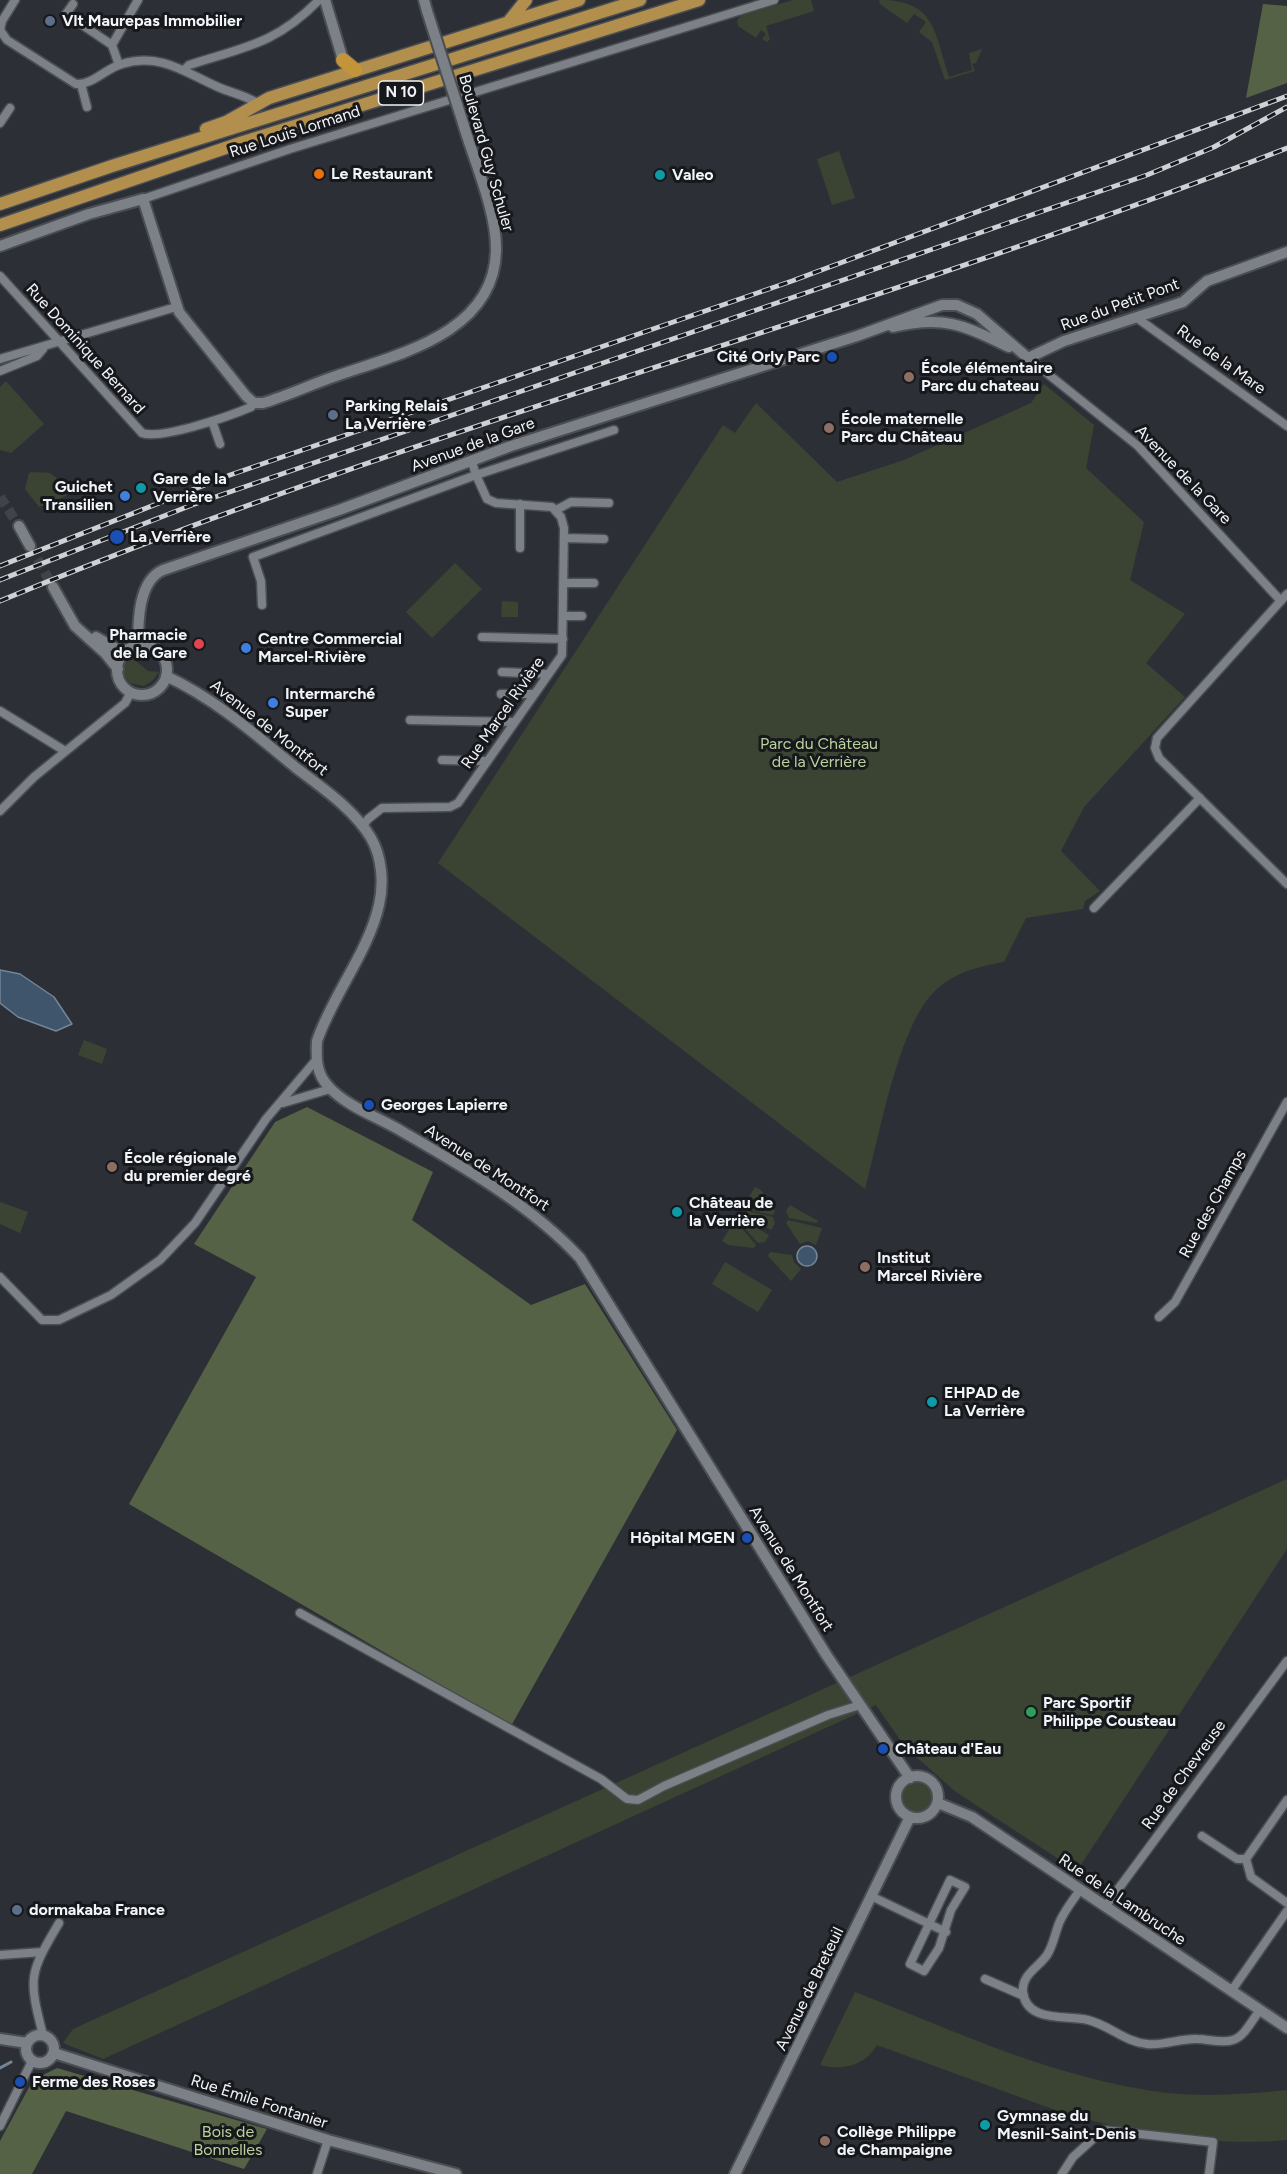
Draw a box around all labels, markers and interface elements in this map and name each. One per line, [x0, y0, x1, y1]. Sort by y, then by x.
place label: Vlt Maurepas Immobilier [62, 11, 242, 31]
marker: Vlt Maurepas Immobilier [43, 14, 57, 28]
street label: Boulevard Guy Schuler [454, 72, 518, 234]
road number: N 10 [378, 81, 424, 105]
street label: Rue Louis Lormand [227, 102, 363, 162]
place label: Le Restaurant [331, 164, 433, 184]
place label: Valeo [672, 165, 714, 185]
marker: Le Restaurant [312, 167, 326, 181]
marker: Valeo [653, 168, 667, 182]
street label: Rue du Petit Pont [1058, 275, 1182, 335]
street label: Rue Dominique Bernard [21, 280, 149, 418]
street label: Rue de la Mare [1173, 321, 1269, 399]
place label: Cité Orly Parc [717, 347, 820, 367]
marker: Cité Orly Parc [825, 350, 839, 364]
place label: École élémentaire Parc du chateau [921, 358, 1053, 396]
marker: École élémentaire Parc du chateau [902, 370, 916, 384]
place label: Parking Relais La Verrière [345, 396, 448, 434]
marker: Parking Relais La Verrière [326, 408, 340, 422]
place label: École maternelle Parc du Château [841, 409, 963, 447]
street label: Avenue de la Gare [409, 414, 537, 476]
marker: École maternelle Parc du Château [822, 421, 836, 435]
street label: Avenue de la Gare [1131, 421, 1235, 529]
place label: Gare de la Verrière [153, 469, 227, 507]
place label: Guichet Transilien [43, 477, 113, 515]
marker: Gare de la Verrière [134, 481, 148, 495]
marker: Guichet Transilien [118, 489, 132, 503]
place label: La Verrière [130, 527, 211, 547]
marker: La Verrière [108, 528, 126, 546]
place label: Pharmacie de la Gare [109, 625, 187, 663]
place label: Centre Commercial Marcel-Rivière [258, 629, 402, 667]
marker: Pharmacie de la Gare [192, 637, 206, 651]
marker: Centre Commercial Marcel-Rivière [239, 641, 253, 655]
street label: Rue Marcel Rivière [457, 653, 549, 773]
street label: Avenue de Montfort [206, 676, 332, 780]
place label: Intermarché Super [285, 684, 375, 722]
marker: Intermarché Super [266, 696, 280, 710]
park label: Parc du Château de la Verrière [760, 734, 878, 772]
place label: Georges Lapierre [381, 1095, 508, 1115]
marker: Georges Lapierre [362, 1098, 376, 1112]
street label: Avenue de Montfort [421, 1121, 553, 1215]
street label: Rue des Champs [1175, 1147, 1251, 1261]
place label: École régionale du premier degré [124, 1148, 251, 1186]
marker: École régionale du premier degré [105, 1160, 119, 1174]
place label: Château de la Verrière [689, 1193, 773, 1231]
marker: Château de la Verrière [670, 1205, 684, 1219]
place label: Institut Marcel Rivière [877, 1248, 982, 1286]
marker: Institut Marcel Rivière [858, 1260, 872, 1274]
place label: EHPAD de La Verrière [944, 1383, 1025, 1421]
marker: EHPAD de La Verrière [925, 1395, 939, 1409]
street label: Avenue de Montfort [745, 1503, 837, 1635]
place label: Hôpital MGEN [630, 1528, 735, 1548]
marker: Hôpital MGEN [740, 1531, 754, 1545]
place label: Parc Sportif Philippe Cousteau [1043, 1693, 1176, 1731]
marker: Parc Sportif Philippe Cousteau [1024, 1705, 1038, 1719]
street label: Rue de Chevreuse [1138, 1717, 1230, 1833]
place label: Château d'Eau [895, 1739, 1001, 1759]
marker: Château d'Eau [876, 1742, 890, 1756]
street label: Rue de la Lambruche [1055, 1850, 1189, 1950]
place label: dormakaba France [29, 1900, 165, 1920]
marker: dormakaba France [10, 1903, 24, 1917]
street label: Avenue de Breteuil [772, 1924, 848, 2054]
street label: Rue Émile Fontanier [188, 2071, 330, 2133]
place label: Ferme des Roses [32, 2072, 155, 2092]
marker: Ferme des Roses [13, 2075, 27, 2089]
place label: Gymnase du Mesnil-Saint-Denis [997, 2106, 1136, 2144]
marker: Gymnase du Mesnil-Saint-Denis [978, 2118, 992, 2132]
park label: Bois de Bonnelles [194, 2122, 262, 2160]
place label: Collège Philippe de Champaigne [837, 2122, 956, 2160]
marker: Collège Philippe de Champaigne [818, 2134, 832, 2148]

